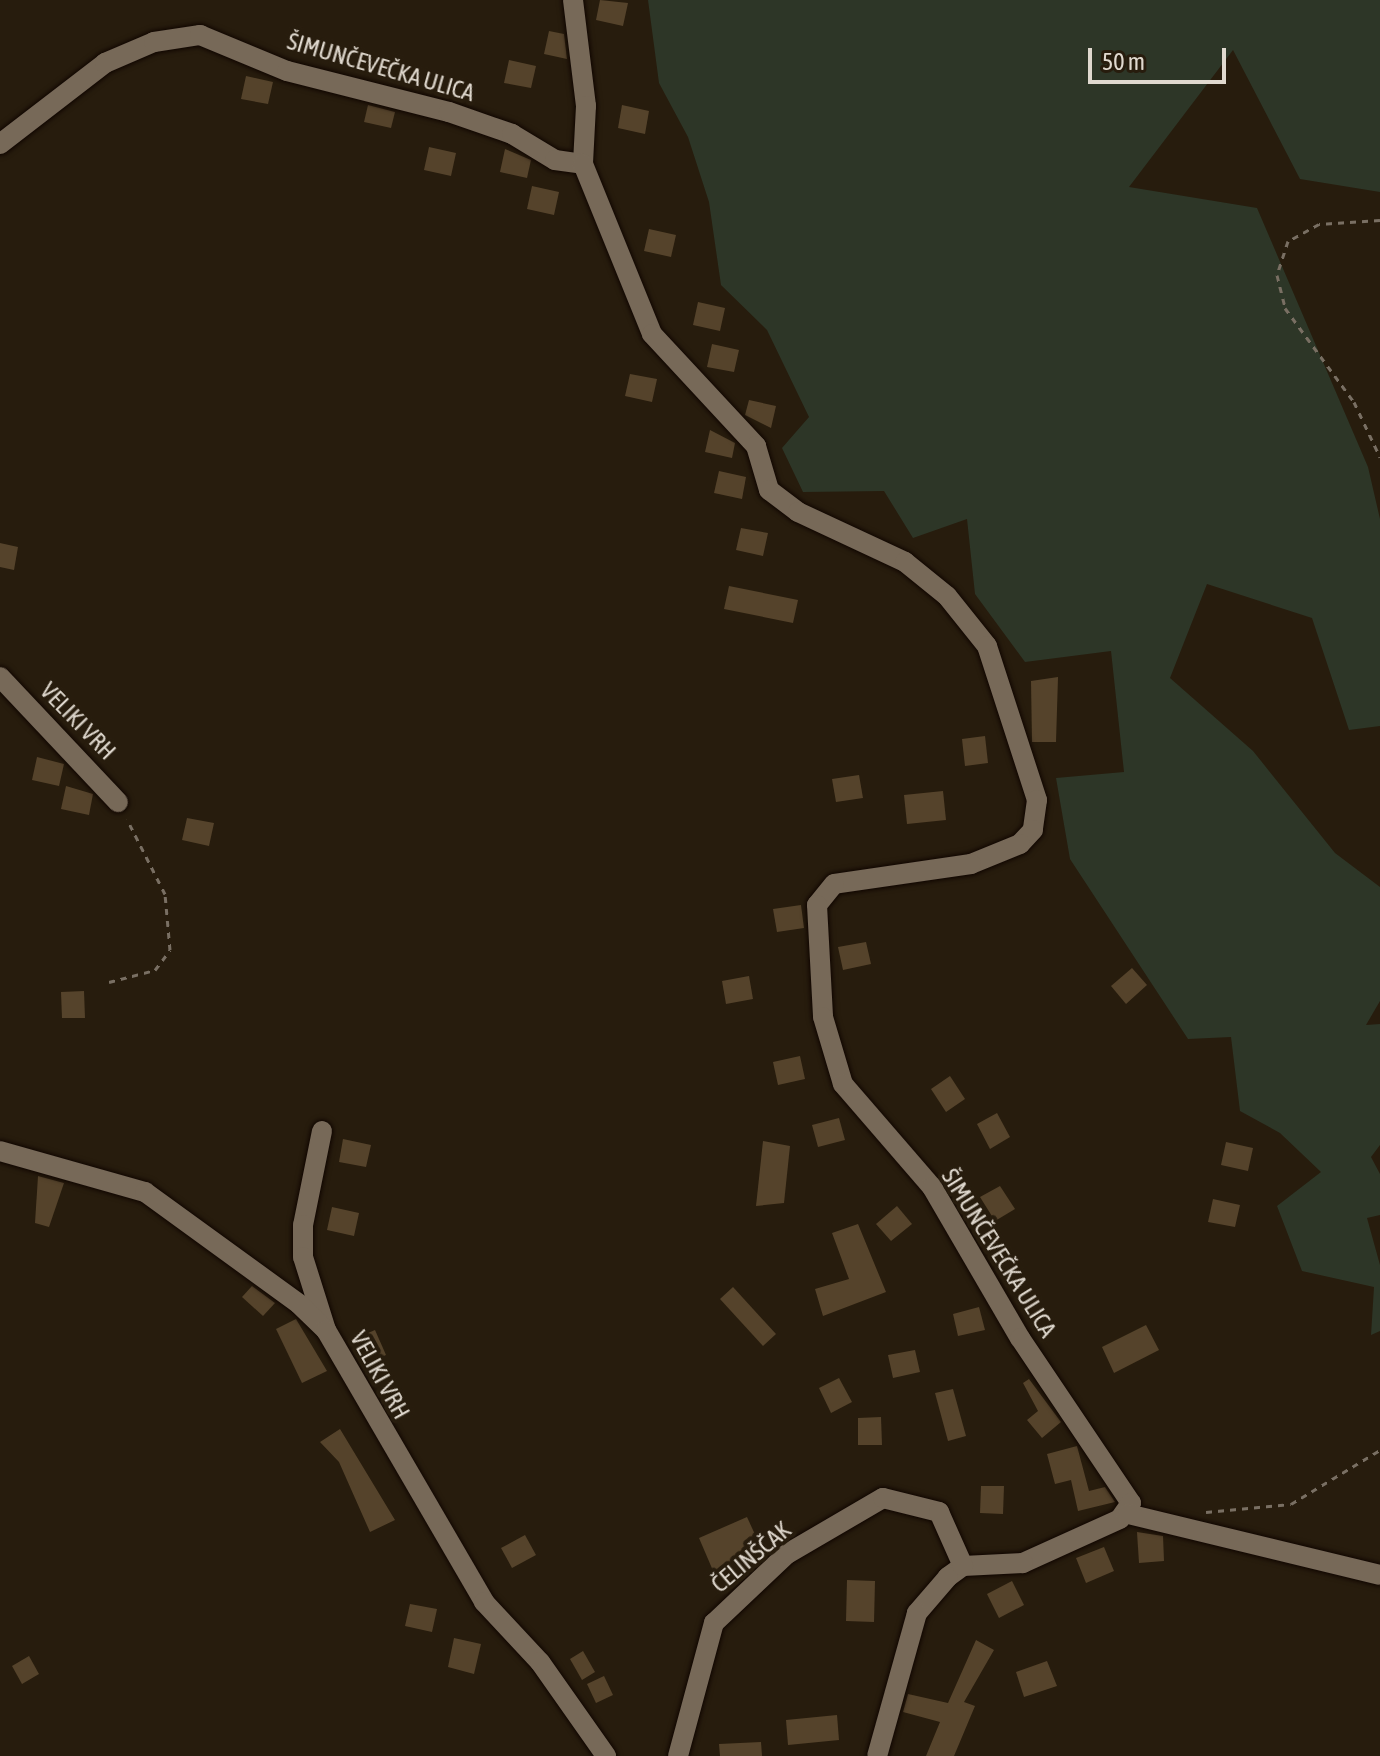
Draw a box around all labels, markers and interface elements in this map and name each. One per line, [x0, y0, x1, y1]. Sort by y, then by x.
street label: ŠIMUNČEVEČKA ULICA [284, 27, 478, 107]
scale bar [1092, 32, 1230, 82]
text: 50 m [1102, 48, 1145, 75]
street label: VELIKI VRH [34, 676, 122, 766]
street label: ŠIMUNČEVEČKA ULICA [936, 1163, 1062, 1343]
street label: VELIKI VRH [344, 1326, 416, 1424]
street label: ČELINŠČAK [705, 1515, 797, 1599]

